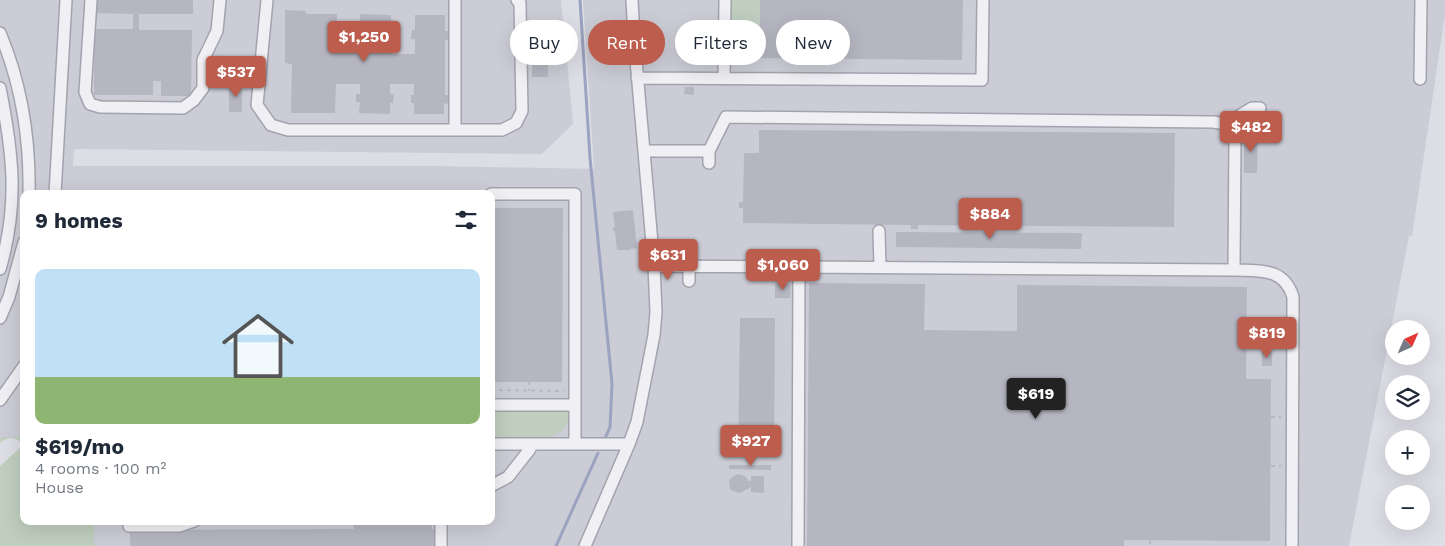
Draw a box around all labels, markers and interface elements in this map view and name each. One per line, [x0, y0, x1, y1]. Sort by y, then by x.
pin: $1,250 [323, 20, 405, 63]
chip: Buy [510, 20, 578, 65]
chip: Rent [588, 20, 665, 65]
chip: Filters [675, 20, 766, 65]
chip: New [776, 20, 850, 65]
text: $1,250 [339, 27, 389, 46]
pin: $537 [206, 56, 266, 98]
text: $537 [217, 62, 255, 81]
pin: $482 [1221, 110, 1281, 153]
text: $482 [1231, 117, 1271, 136]
pin: $884 [960, 198, 1020, 240]
text: $884 [970, 204, 1010, 223]
icon: filters [452, 206, 480, 234]
text: 9 homes [35, 208, 123, 233]
pin: $631 [638, 238, 698, 281]
text: $631 [650, 245, 686, 264]
pin: $1,060 [742, 248, 824, 291]
text: $1,060 [757, 255, 809, 274]
icon: home [213, 301, 303, 391]
pin: $819 [1237, 316, 1297, 359]
north arrow [1385, 320, 1430, 365]
map controls [1385, 320, 1430, 530]
text: $819 [1248, 323, 1286, 342]
button: layers [1385, 375, 1430, 420]
pin: $619 [1006, 378, 1066, 420]
text: $619 [1018, 384, 1054, 403]
pin: $927 [721, 424, 781, 467]
button: + [1385, 430, 1430, 475]
text: $927 [731, 431, 771, 450]
text: $619/mo [35, 434, 124, 459]
text: 4 rooms · 100 m² [35, 459, 166, 478]
text: House [35, 478, 84, 497]
button: − [1385, 485, 1430, 530]

